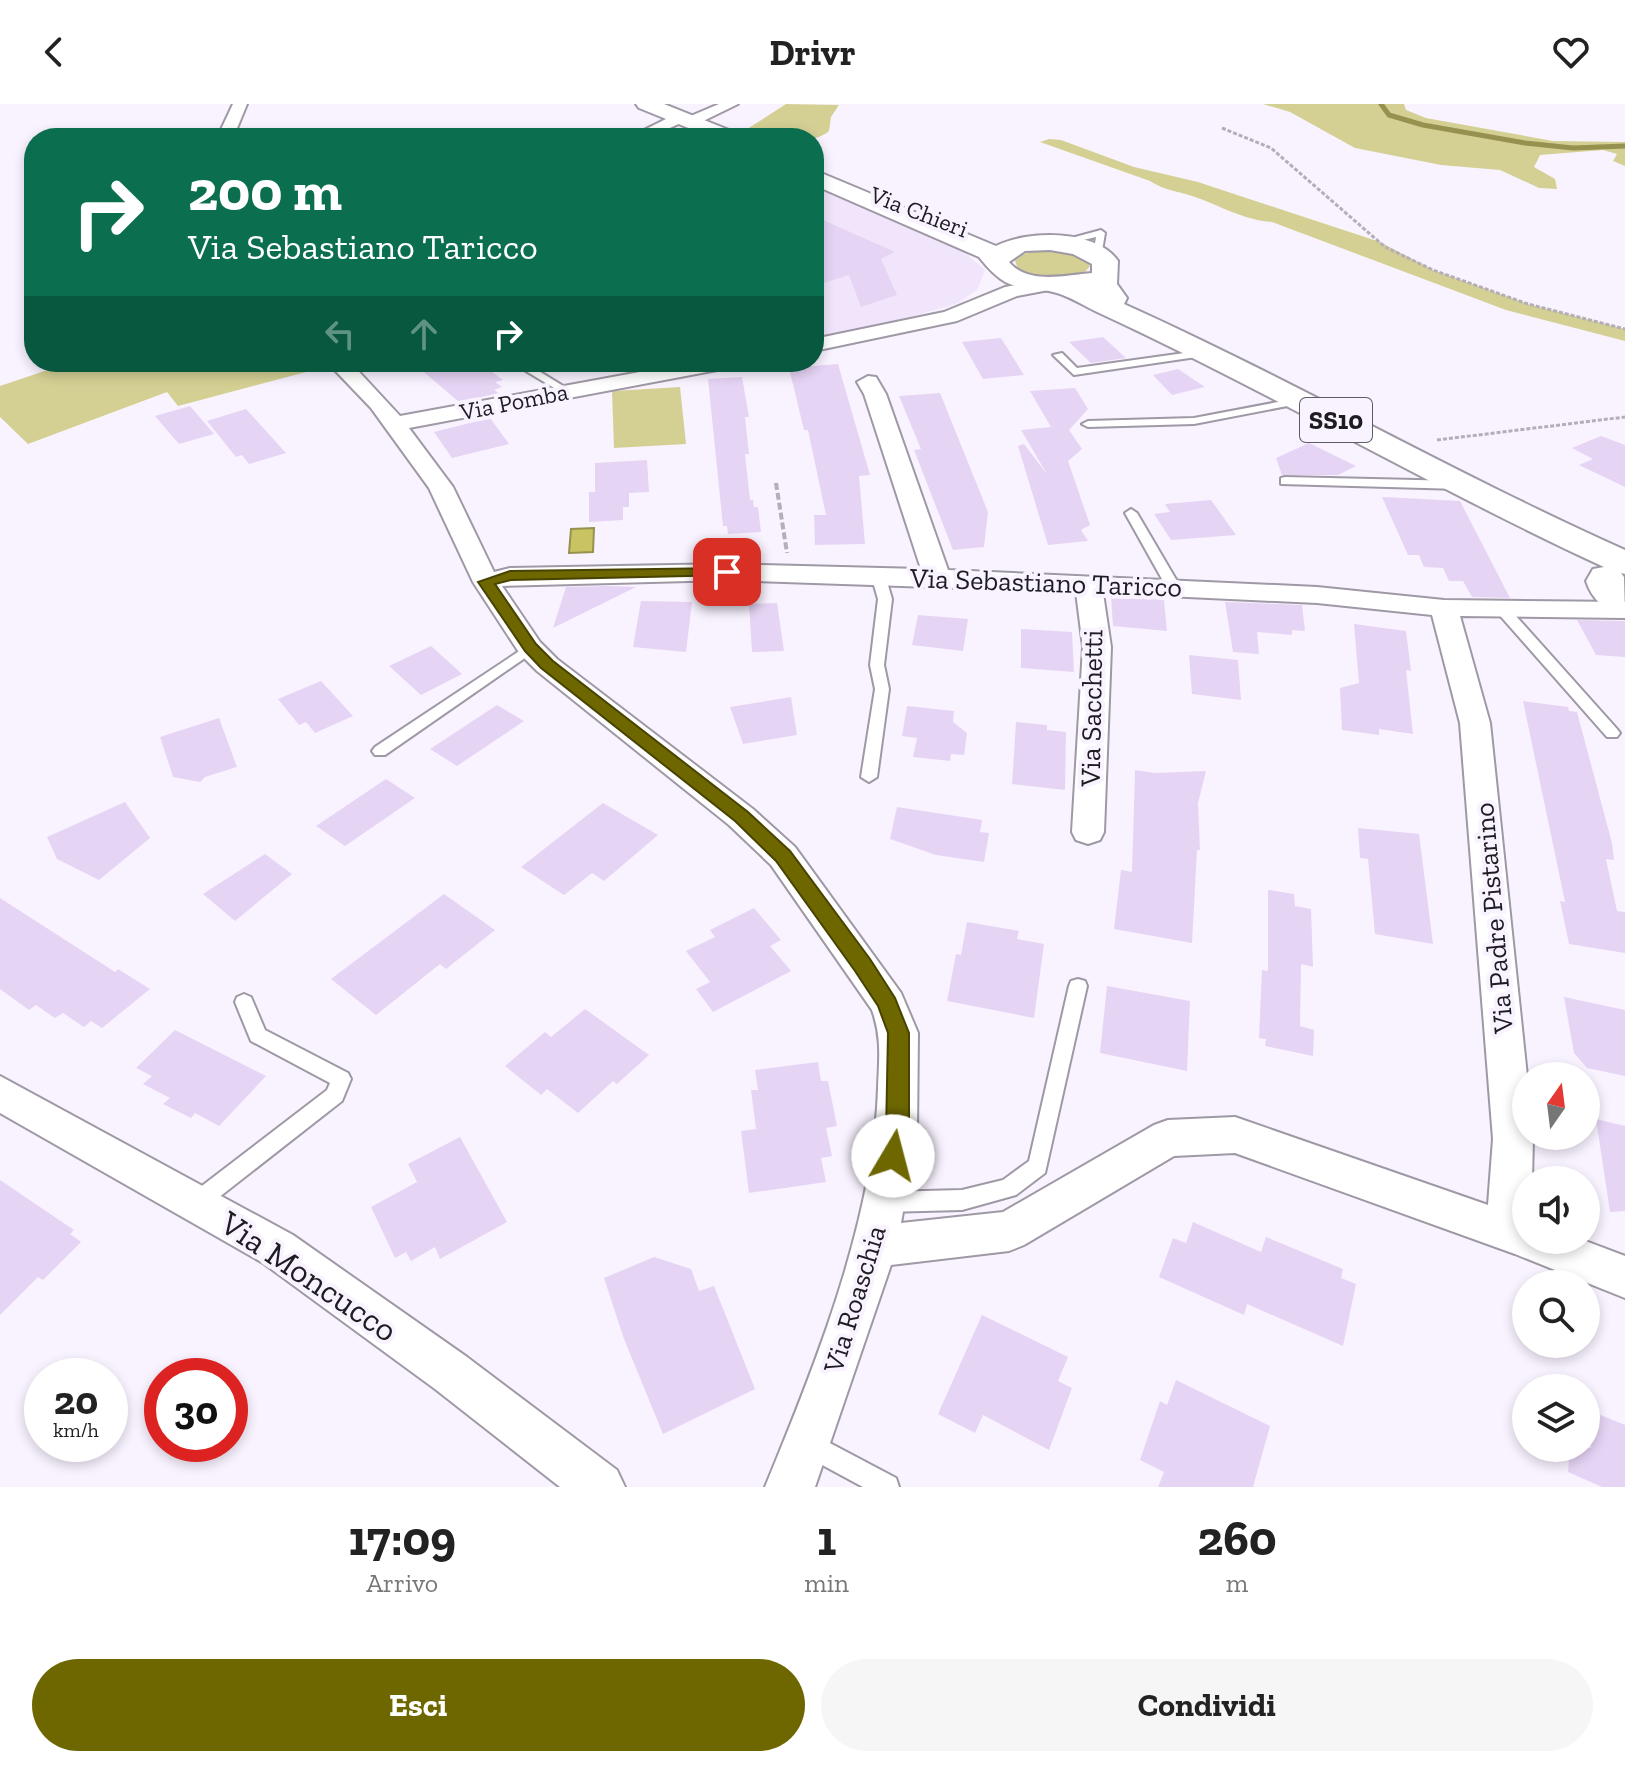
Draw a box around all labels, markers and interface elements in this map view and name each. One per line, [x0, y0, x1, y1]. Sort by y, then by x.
icon: back [32, 30, 76, 74]
icon: heart [1549, 30, 1593, 74]
text: Drivr [769, 31, 856, 74]
text: 200 m [188, 157, 342, 224]
icon: right [56, 160, 160, 264]
street label: Via Chieri [865, 179, 973, 244]
text: Via Sebastiano Taricco [188, 225, 538, 268]
icon: left [318, 312, 362, 356]
icon: ahead [402, 312, 446, 356]
icon: right [486, 312, 530, 356]
street label: Via Pomba [456, 377, 571, 426]
road number: SS10 [1300, 398, 1372, 442]
pin [693, 538, 761, 606]
icon: arrive [705, 550, 749, 594]
street label: Via Sebastiano Taricco [908, 561, 1183, 604]
street label: Via Sacchetti [1074, 629, 1109, 788]
street label: Via Padre Pistarino [1467, 801, 1520, 1036]
north arrow [1512, 1062, 1600, 1150]
map controls [1512, 1062, 1600, 1462]
position arrow [851, 1114, 935, 1198]
button: sound [1512, 1166, 1600, 1254]
street label: Via Moncucco [212, 1202, 405, 1351]
street label: Via Roaschia [816, 1221, 893, 1378]
button: search [1512, 1270, 1600, 1358]
speed limit sign: 30 [144, 1358, 248, 1462]
button: layers [1512, 1374, 1600, 1462]
text: 20 [54, 1376, 98, 1424]
text: km/h [53, 1418, 99, 1442]
text: 17:09 [348, 1510, 456, 1567]
text: 1 [817, 1510, 836, 1567]
text: 260 [1197, 1510, 1277, 1567]
text: Arrivo [366, 1567, 438, 1599]
text: min [804, 1567, 849, 1599]
text: m [1226, 1567, 1248, 1599]
button: Esci [32, 1659, 805, 1751]
button: Condividi [821, 1659, 1593, 1751]

